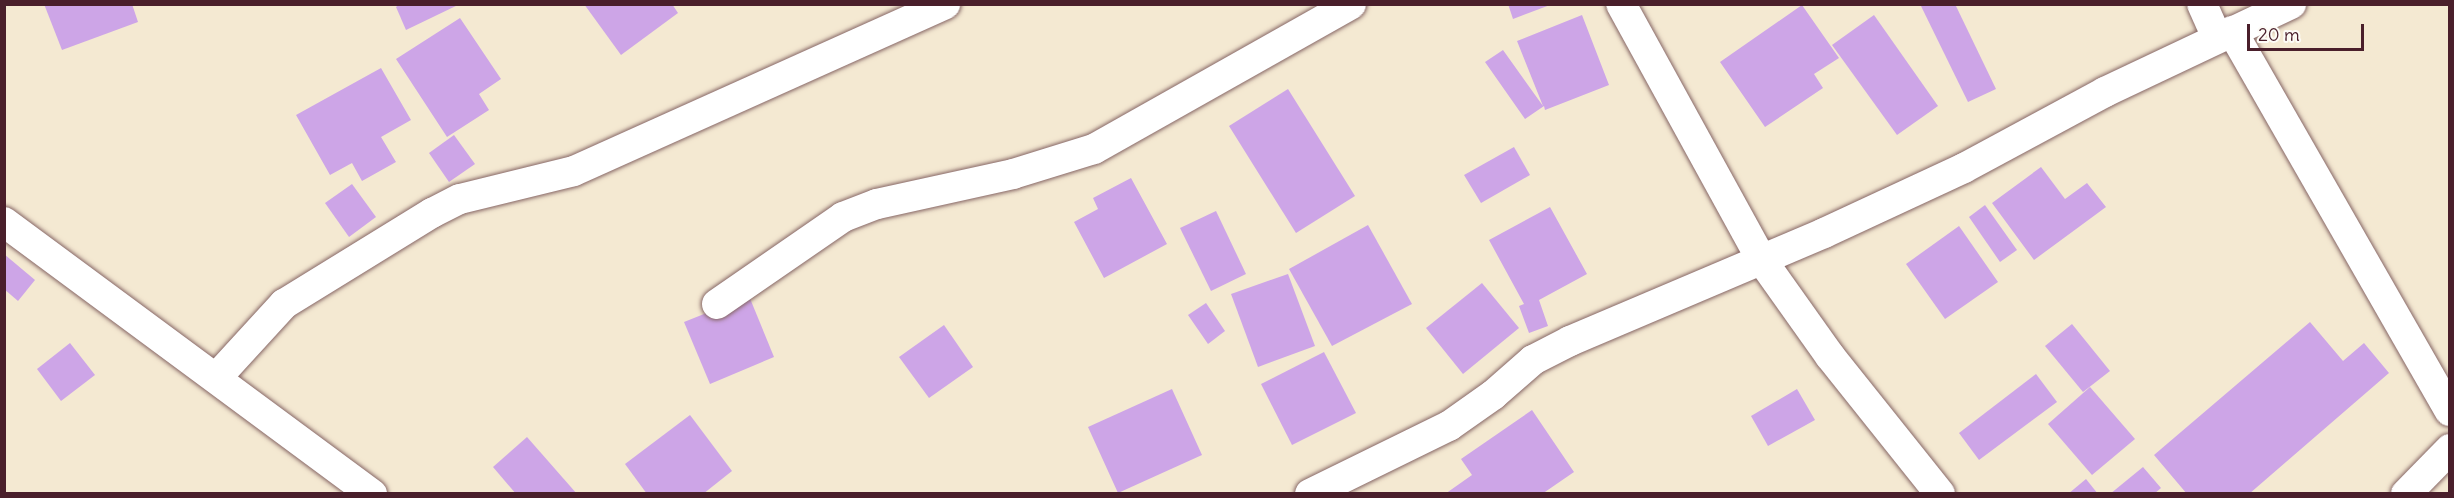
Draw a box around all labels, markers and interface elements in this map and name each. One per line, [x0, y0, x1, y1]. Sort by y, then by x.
scale bar [2250, 12, 2367, 50]
text: 20 m [2258, 23, 2300, 46]

